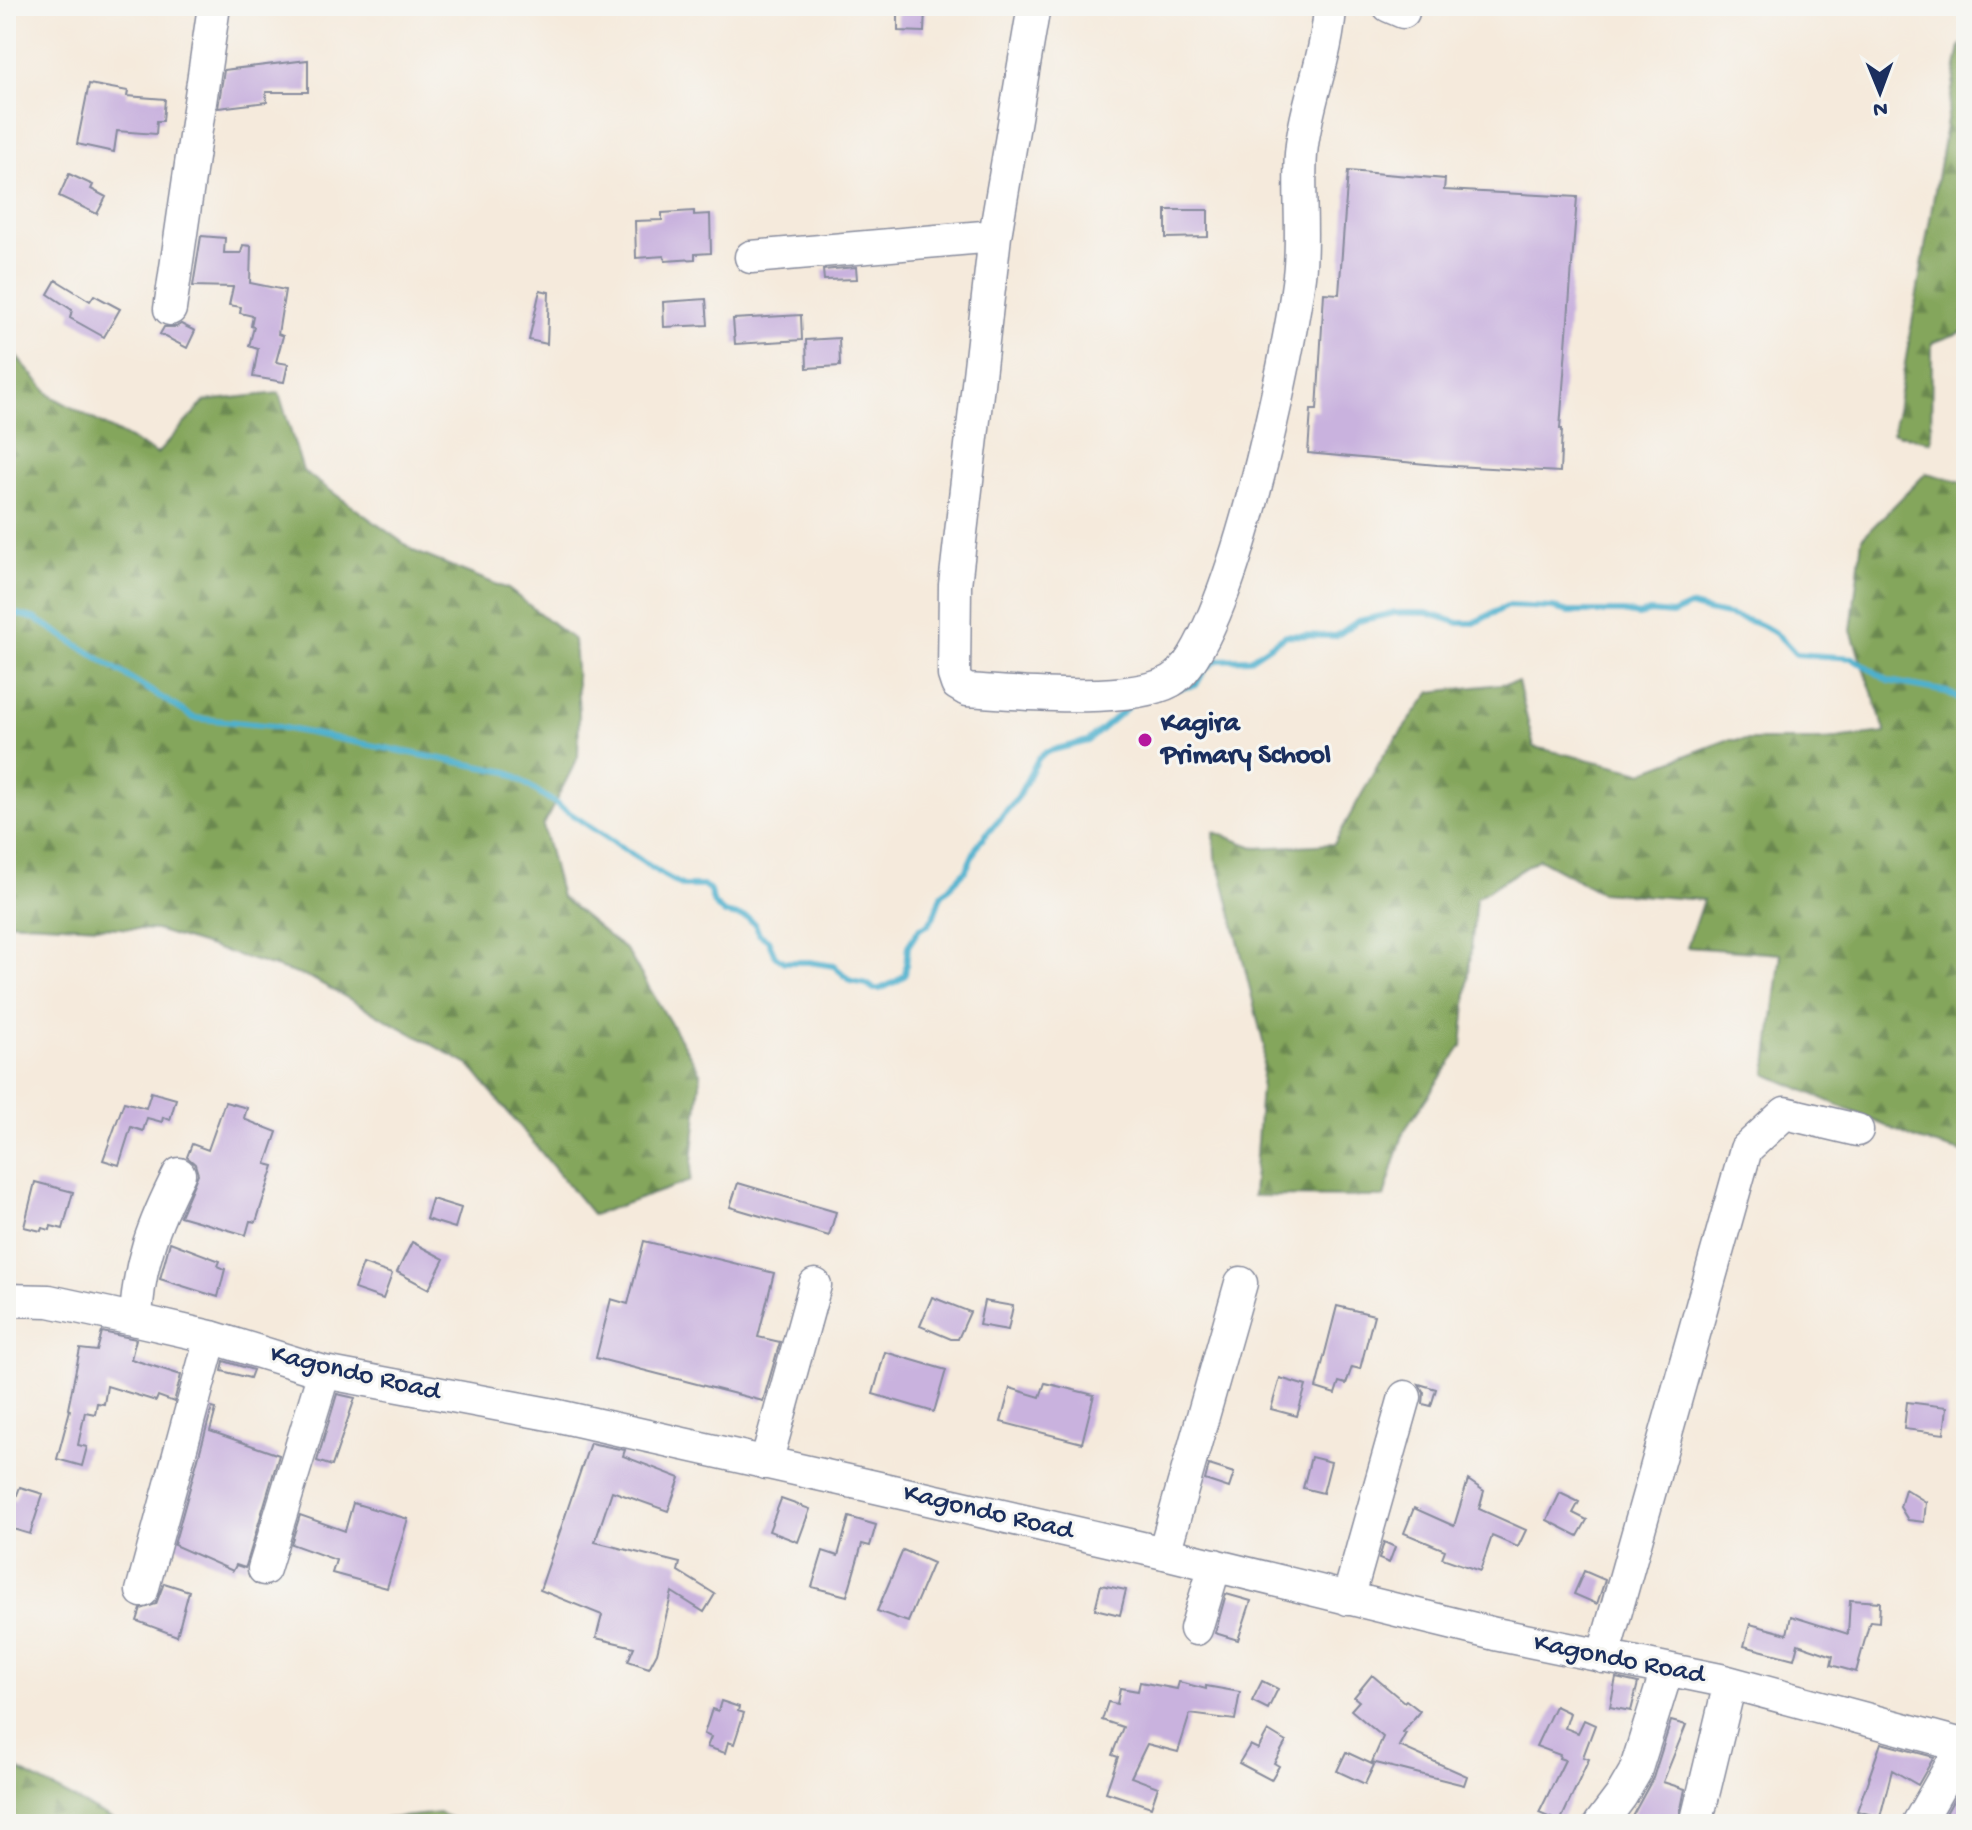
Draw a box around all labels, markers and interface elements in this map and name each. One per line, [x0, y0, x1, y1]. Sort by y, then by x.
north arrow [1840, 52, 1920, 132]
text: N [1873, 95, 1888, 121]
place label: Kagira Primary School [1159, 708, 1331, 773]
marker: Kagira Primary School [1136, 731, 1154, 749]
street label: Kagondo Road [267, 1338, 446, 1410]
street label: Kagondo Road [900, 1477, 1079, 1549]
street label: Kagondo Road [1531, 1627, 1710, 1693]

